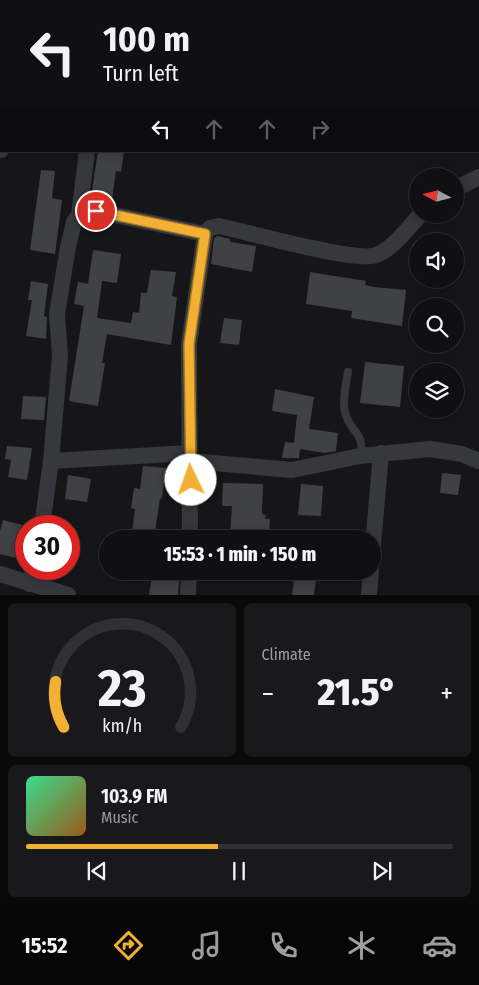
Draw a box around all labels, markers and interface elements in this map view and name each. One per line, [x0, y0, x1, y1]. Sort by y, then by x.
text: 100 m [103, 18, 190, 60]
icon: left [20, 20, 85, 85]
text: Turn left [103, 60, 179, 87]
icon: left [147, 115, 175, 143]
icon: ahead [200, 115, 228, 143]
icon: ahead [253, 115, 281, 143]
icon: right [306, 115, 334, 143]
north arrow [409, 168, 464, 222]
map controls [409, 168, 464, 418]
pin [75, 190, 117, 232]
icon: arrive [82, 197, 110, 225]
button: sound [409, 233, 464, 288]
button: search [409, 298, 464, 353]
button: layers [409, 363, 464, 418]
position arrow [164, 453, 216, 505]
speed limit sign: 30 [15, 515, 80, 580]
text: 15:53 · 1 min · 150 m [164, 543, 316, 566]
text: Climate [262, 645, 311, 664]
text: 23 [96, 657, 146, 720]
text: 21.5° [318, 669, 397, 715]
text: − [262, 677, 274, 710]
text: + [440, 677, 453, 710]
text: km/h [102, 715, 142, 737]
text: 103.9 FM [101, 785, 167, 808]
text: Music [101, 808, 138, 827]
icon: previous [83, 857, 111, 885]
icon: pause [225, 857, 253, 885]
icon: next [368, 857, 396, 885]
icon: directions [111, 928, 146, 963]
icon: music [189, 928, 224, 963]
icon: phone [266, 928, 301, 963]
icon: climate [344, 928, 379, 963]
icon: car [422, 928, 457, 963]
text: 15:52 [21, 932, 68, 959]

